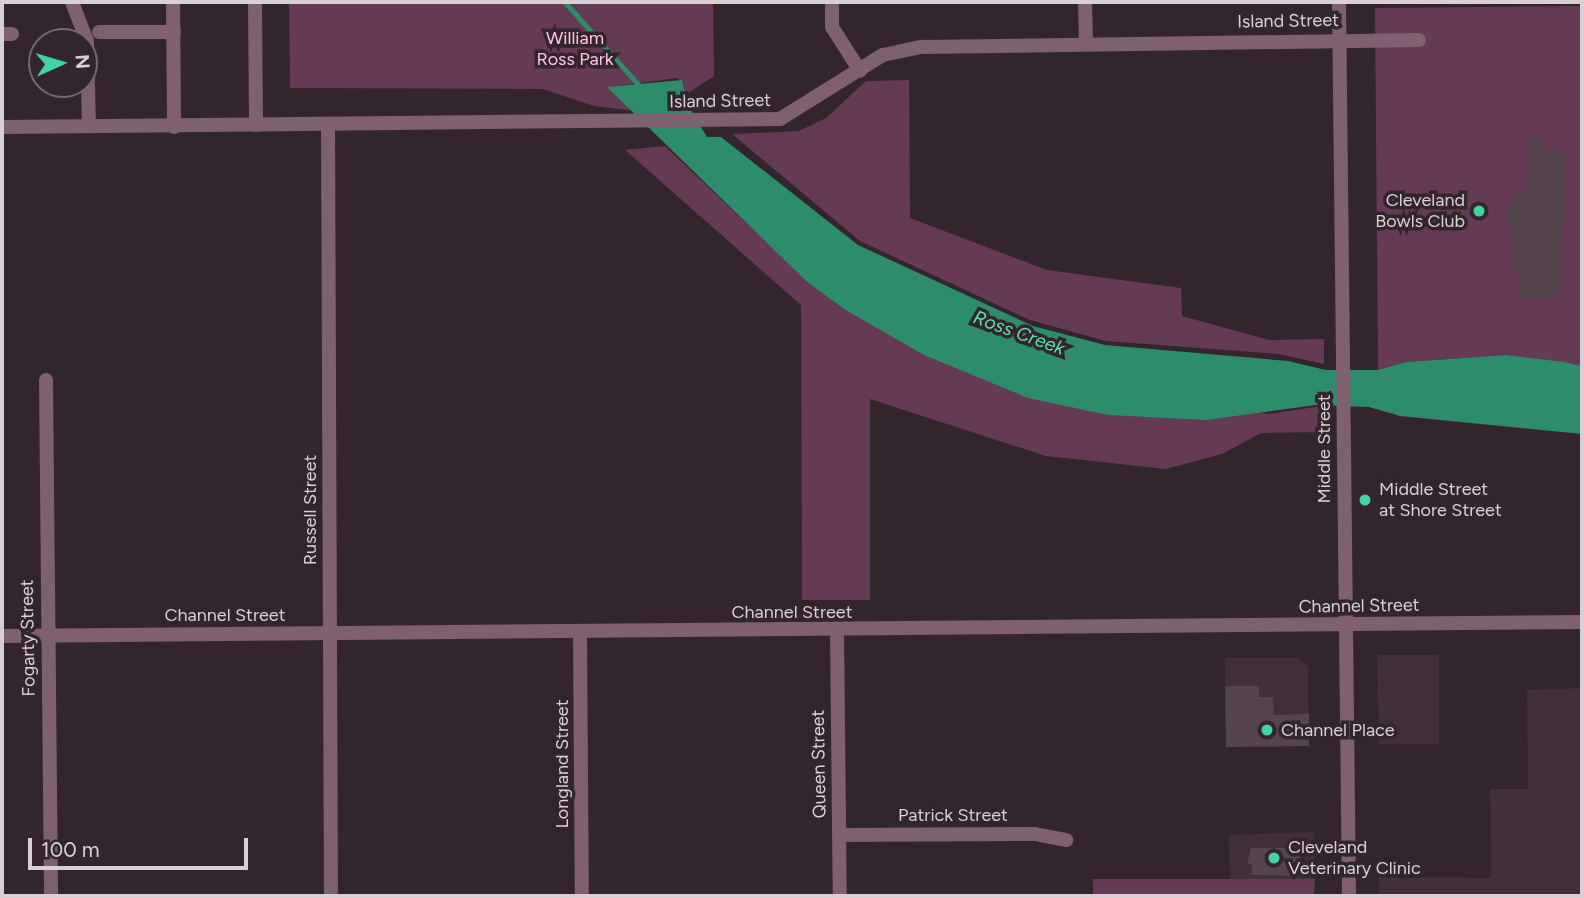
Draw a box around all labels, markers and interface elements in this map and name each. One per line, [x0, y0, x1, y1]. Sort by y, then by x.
street label: Island Street [1237, 9, 1339, 33]
north arrow [28, 28, 98, 98]
park label: William Ross Park [536, 28, 614, 70]
text: N [70, 54, 94, 70]
street label: Island Street [669, 89, 771, 113]
place label: Cleveland Bowls Club [1375, 190, 1465, 232]
marker: Cleveland Bowls Club [1471, 203, 1487, 219]
water label: Ross Creek [970, 306, 1068, 360]
street label: Middle Street [1313, 394, 1335, 504]
street label: Russell Street [299, 455, 321, 565]
place label: Middle Street at Shore Street [1379, 479, 1502, 522]
marker: Middle Street at Shore Street [1357, 492, 1373, 508]
street label: Fogarty Street [16, 579, 40, 697]
street label: Channel Street [1298, 594, 1420, 618]
street label: Channel Street [732, 601, 852, 623]
street label: Channel Street [165, 604, 285, 626]
street label: Longland Street [551, 700, 573, 828]
street label: Queen Street [807, 710, 831, 818]
place label: Channel Place [1281, 719, 1395, 741]
marker: Channel Place [1259, 722, 1275, 738]
street label: Patrick Street [898, 804, 1008, 826]
scale bar [32, 824, 252, 868]
text: 100 m [41, 837, 100, 862]
place label: Cleveland Veterinary Clinic [1288, 837, 1421, 880]
marker: Cleveland Veterinary Clinic [1266, 850, 1282, 866]

